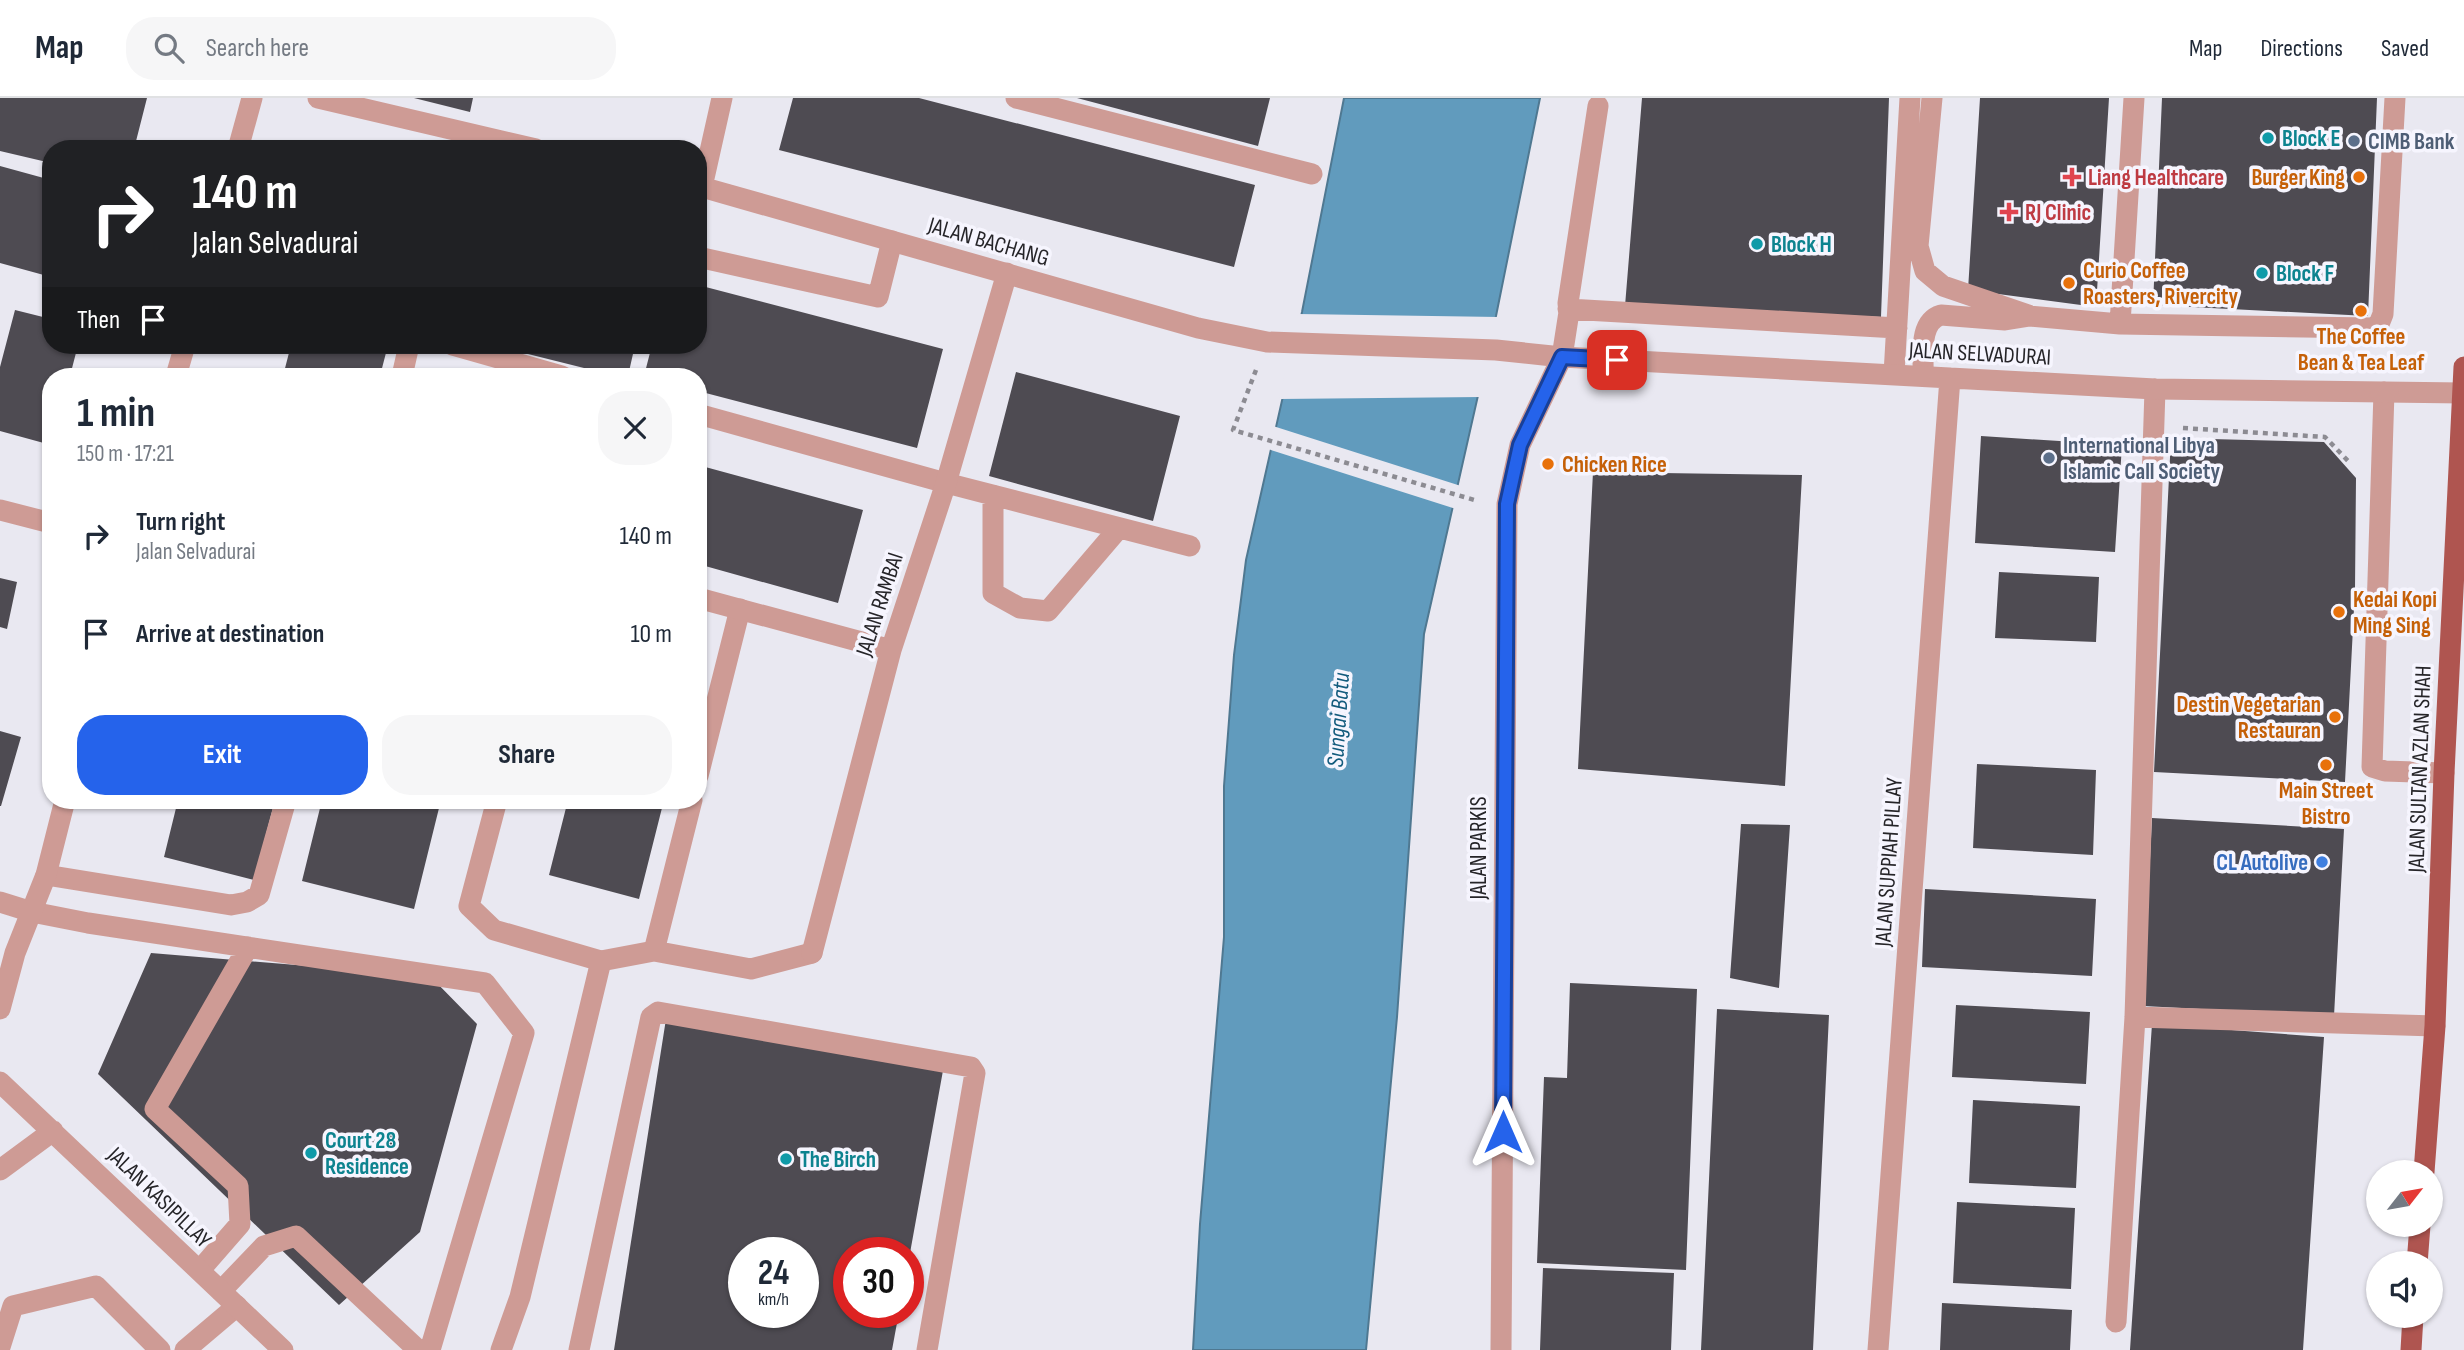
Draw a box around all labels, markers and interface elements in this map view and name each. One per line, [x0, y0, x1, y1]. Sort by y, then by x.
search box [126, 17, 616, 80]
text: Map [35, 28, 84, 68]
icon: search [150, 29, 188, 67]
text: Search here [206, 33, 309, 64]
text: Map [2189, 34, 2222, 63]
text: Directions [2260, 34, 2343, 63]
text: Saved [2381, 34, 2429, 63]
place label: Block E [2282, 125, 2341, 153]
place label: CIMB Bank [2368, 128, 2455, 156]
marker: Block E [2260, 130, 2276, 146]
marker: CIMB Bank [2346, 133, 2362, 149]
text: 140 m [192, 164, 298, 223]
place label: Liang Healthcare [2088, 164, 2224, 192]
place label: Burger King [2251, 164, 2345, 192]
marker: Liang Healthcare [2062, 167, 2082, 187]
icon: right [77, 168, 168, 259]
marker: Burger King [2351, 169, 2367, 185]
place label: RJ Clinic [2025, 199, 2091, 227]
marker: RJ Clinic [1999, 202, 2019, 222]
street label: JALAN BACHANG [924, 211, 1052, 273]
text: Jalan Selvadurai [192, 224, 358, 263]
place label: Block H [1771, 231, 1832, 259]
marker: Block H [1749, 236, 1765, 252]
place label: Curio Coffee Roasters, Rivercity [2083, 257, 2239, 311]
place label: Block F [2276, 260, 2334, 288]
marker: Block F [2254, 265, 2270, 281]
marker: Curio Coffee Roasters, Rivercity [2061, 275, 2077, 291]
icon: arrive [134, 301, 172, 339]
marker: The Coffee Bean & Tea Leaf [2353, 303, 2369, 319]
text: Then [77, 305, 120, 336]
place label: The Coffee Bean & Tea Leaf [2298, 323, 2425, 377]
pin [1587, 330, 1647, 390]
street label: JALAN SELVADURAI [1907, 336, 2052, 372]
icon: arrive [1598, 341, 1636, 379]
text: 1 min [77, 388, 155, 439]
button: close [598, 391, 672, 465]
place label: International Libya Islamic Call Society [2063, 432, 2220, 486]
text: 150 m · 17:21 [77, 440, 174, 468]
marker: International Libya Islamic Call Society [2041, 450, 2057, 466]
place label: Chicken Rice [1562, 451, 1667, 479]
marker: Chicken Rice [1540, 456, 1556, 472]
text: Turn right [136, 507, 225, 538]
icon: right [77, 517, 115, 555]
text: 140 m [620, 521, 672, 552]
text: Jalan Selvadurai [136, 538, 256, 566]
street label: JALAN RAMBAI [850, 549, 910, 661]
place label: Kedai Kopi Ming Sing [2353, 586, 2437, 640]
marker: Kedai Kopi Ming Sing [2331, 604, 2347, 620]
icon: arrive [77, 615, 115, 653]
text: Arrive at destination [136, 619, 324, 650]
text: 10 m [630, 619, 672, 650]
street label: JALAN SULTAN AZLAN SHAH [2402, 665, 2438, 874]
water label: Sungai Batu [1321, 672, 1356, 768]
place label: Destin Vegetarian Restauran [2176, 691, 2321, 745]
marker: Destin Vegetarian Restauran [2327, 709, 2343, 725]
button: Exit [77, 715, 368, 795]
button: Share [382, 715, 672, 795]
marker: Main Street Bistro [2318, 757, 2334, 773]
street label: JALAN SUPPIAH PILLAY [1869, 776, 1909, 948]
place label: Main Street Bistro [2279, 777, 2374, 831]
street label: JALAN PARKIS [1465, 797, 1493, 900]
place label: CL Autolive [2216, 849, 2308, 877]
marker: CL Autolive [2314, 854, 2330, 870]
position arrow [1466, 1095, 1540, 1169]
place label: Court 28 Residence [325, 1127, 409, 1181]
street label: JALAN KASIPILLAY [101, 1141, 217, 1254]
marker: Court 28 Residence [303, 1145, 319, 1161]
place label: The Birch [800, 1146, 876, 1174]
marker: The Birch [778, 1151, 794, 1167]
north arrow [2366, 1160, 2443, 1237]
map controls [2366, 1160, 2443, 1328]
speed limit sign: 30 [833, 1237, 924, 1328]
button: sound [2366, 1251, 2443, 1328]
text: 24 [758, 1252, 789, 1295]
text: km/h [758, 1289, 789, 1310]

